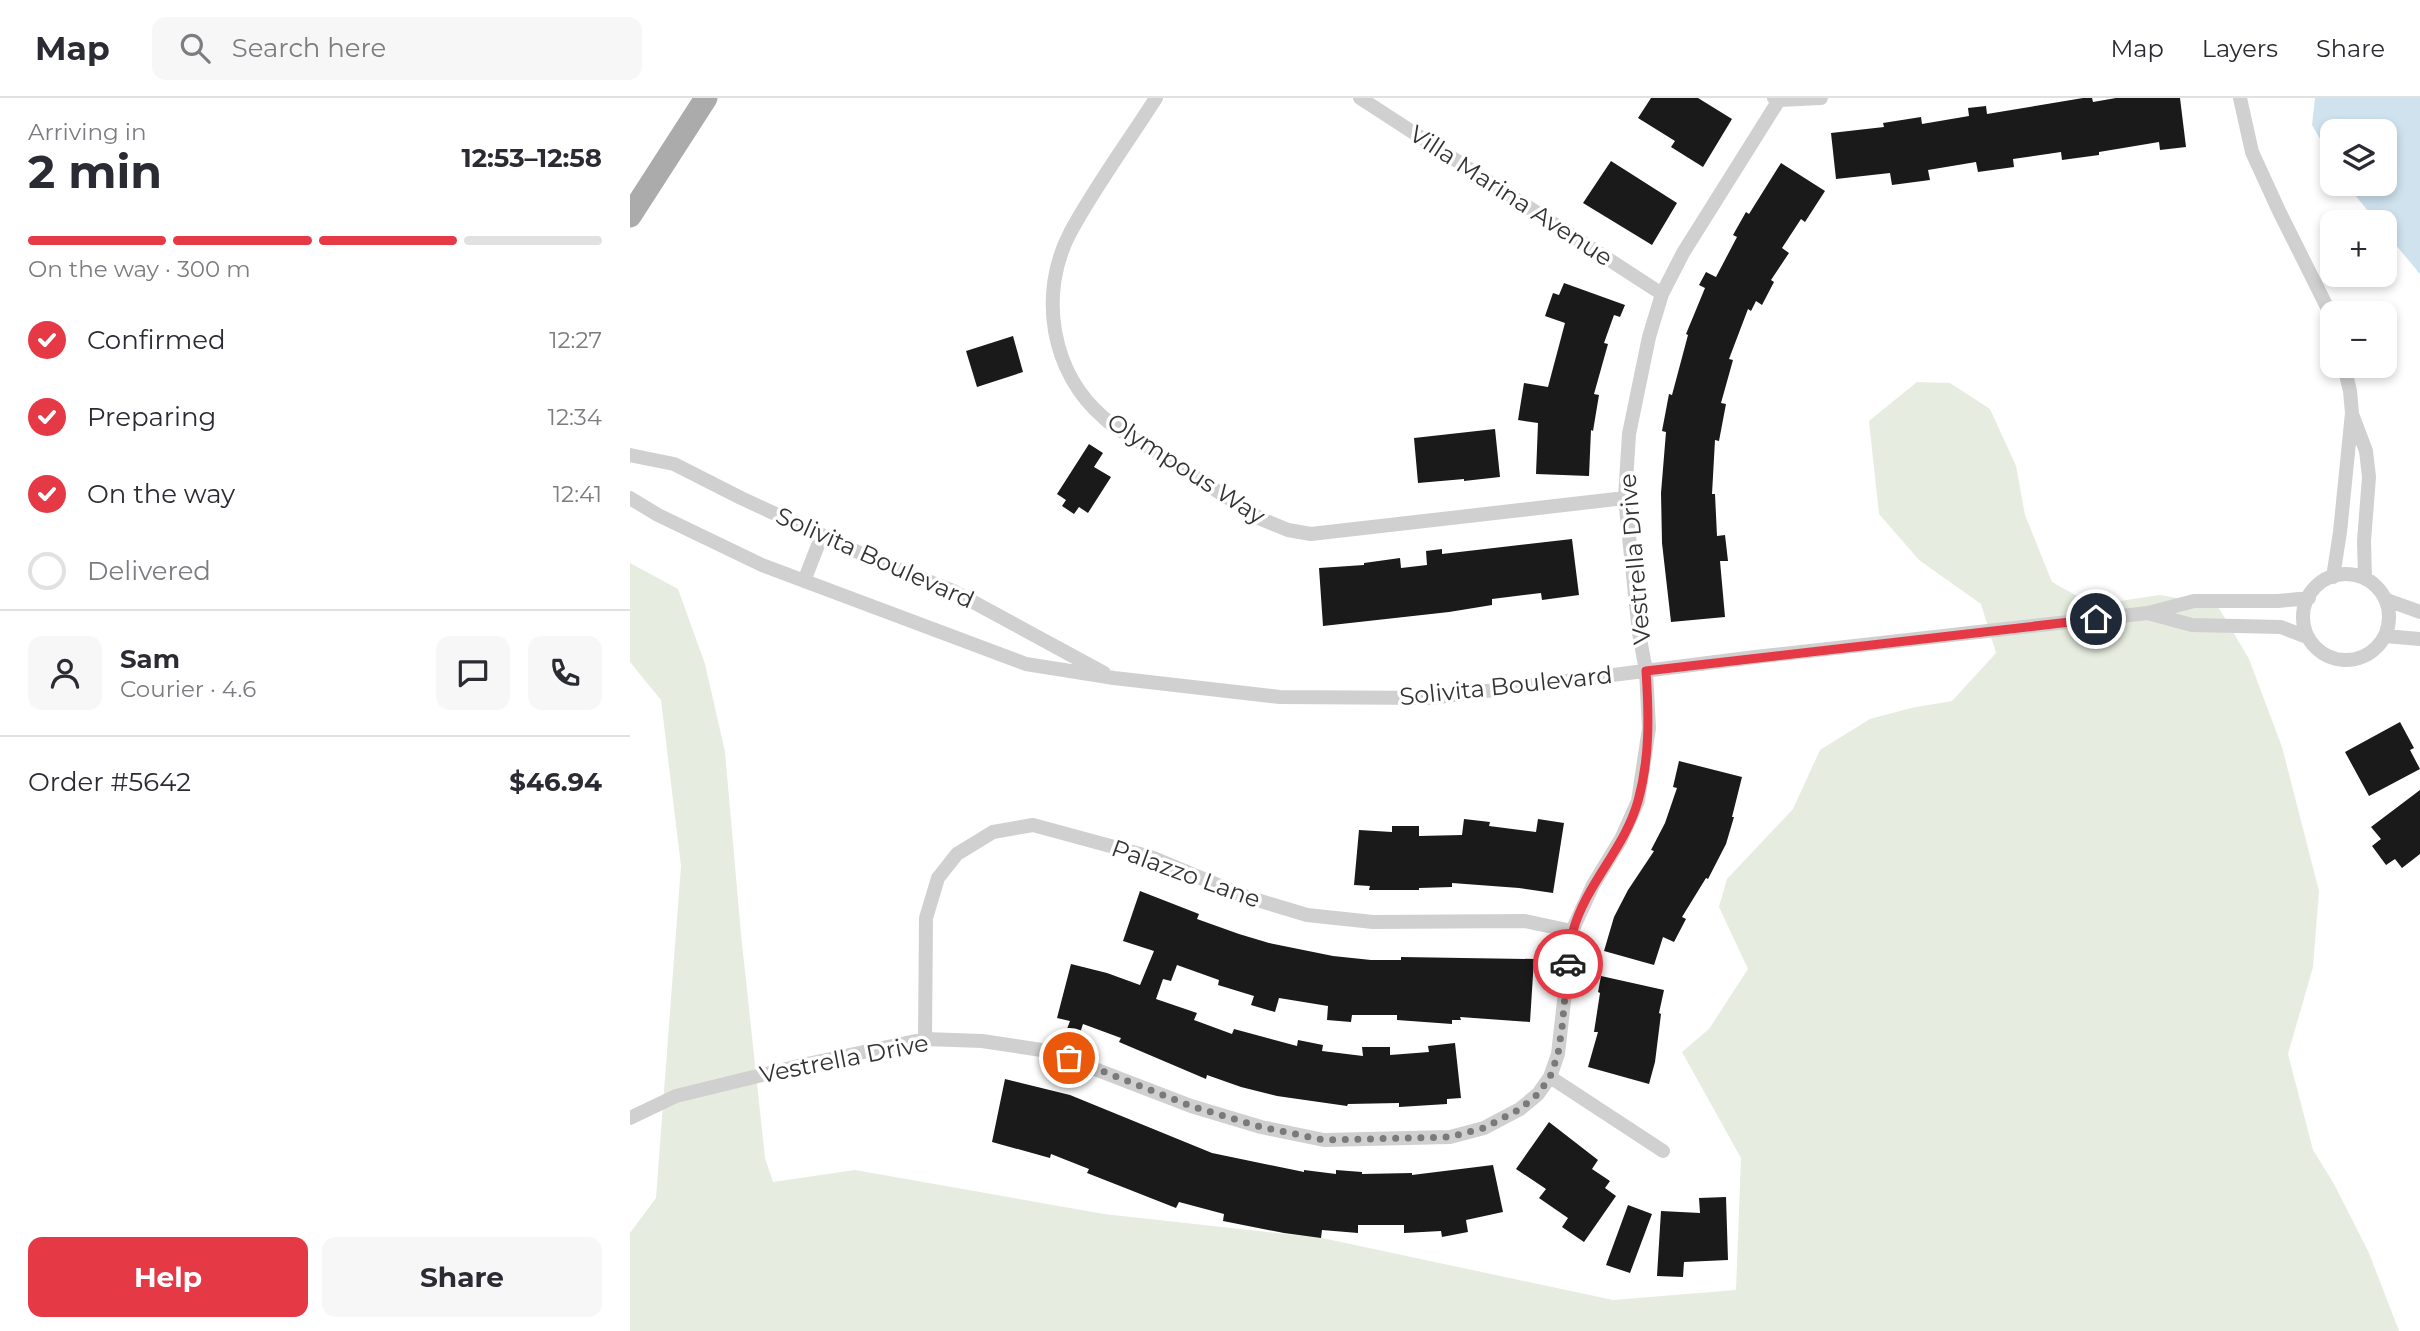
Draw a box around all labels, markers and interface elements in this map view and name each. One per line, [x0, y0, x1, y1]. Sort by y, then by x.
search box [152, 17, 642, 80]
text: Map [35, 28, 110, 68]
icon: search [176, 29, 214, 67]
text: Search here [232, 32, 386, 64]
text: Map [2110, 34, 2164, 63]
text: Layers [2202, 34, 2278, 63]
text: Share [2316, 34, 2385, 63]
text: Arriving in [28, 118, 147, 146]
street label: Villa Marina Avenue [1404, 119, 1618, 272]
map controls [2320, 119, 2397, 378]
button: layers [2320, 119, 2397, 196]
text: 12:53–12:58 [462, 142, 602, 174]
text: 2 min [28, 143, 162, 200]
button: + [2320, 210, 2397, 287]
text: On the way · 300 m [28, 255, 251, 283]
button: − [2320, 301, 2397, 378]
icon: check [28, 321, 66, 359]
text: Confirmed [87, 324, 226, 356]
text: 12:27 [549, 326, 602, 354]
icon: check [28, 398, 66, 436]
text: Preparing [87, 401, 216, 433]
text: 12:34 [548, 403, 602, 431]
street label: Olympous Way [1102, 407, 1271, 530]
street label: Vestrella Drive [1613, 472, 1656, 646]
icon: check [28, 475, 66, 513]
text: On the way [87, 478, 235, 510]
text: 12:41 [553, 480, 602, 508]
street label: Solivita Boulevard [772, 501, 979, 614]
text: Delivered [87, 555, 211, 587]
pin [2066, 589, 2126, 649]
icon: home [2077, 600, 2115, 638]
button: person [28, 636, 102, 710]
button: chat [436, 636, 510, 710]
button: phone [528, 636, 602, 710]
text: Sam [120, 643, 180, 675]
street label: Solivita Boulevard [1398, 660, 1614, 711]
text: Courier · 4.6 [120, 675, 256, 703]
text: Order #5642 [28, 766, 191, 798]
text: $46.94 [509, 766, 602, 798]
street label: Palazzo Lane [1108, 833, 1265, 914]
courier [1533, 929, 1603, 999]
icon: car [1549, 945, 1587, 983]
street label: Vestrella Drive [757, 1028, 931, 1089]
pin [1039, 1028, 1099, 1088]
icon: bag [1050, 1039, 1088, 1077]
button: Help [28, 1237, 308, 1317]
button: Share [322, 1237, 602, 1317]

